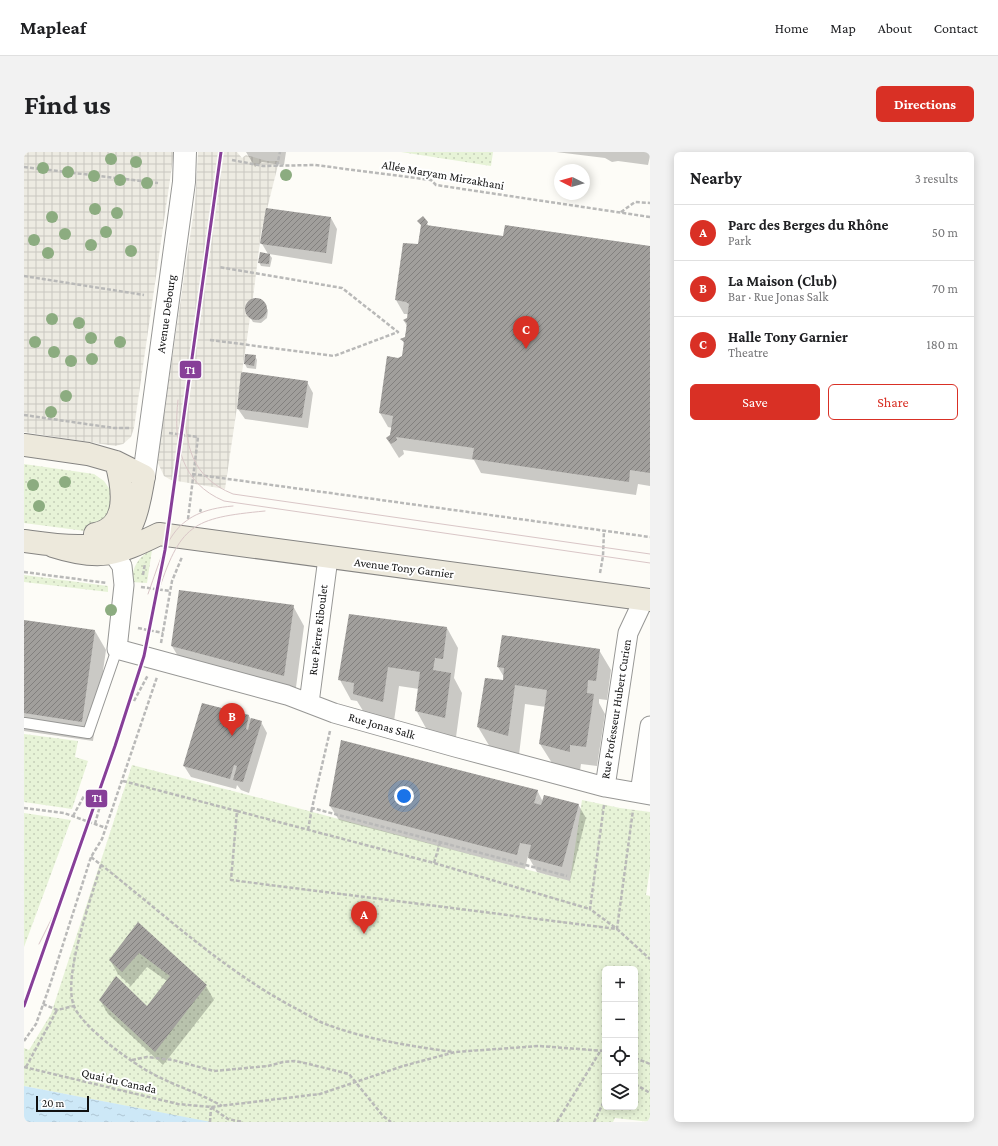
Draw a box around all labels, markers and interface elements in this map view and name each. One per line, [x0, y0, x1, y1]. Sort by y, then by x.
text: Mapleaf [20, 17, 86, 38]
text: Home [775, 20, 808, 36]
text: Map [830, 20, 856, 36]
text: About [878, 20, 912, 36]
text: Contact [934, 20, 978, 36]
button: Directions [876, 86, 974, 122]
text: Find us [24, 89, 111, 120]
street label: Allée Maryam Mirzakhani [381, 157, 505, 193]
north arrow [554, 164, 590, 200]
text: Nearby [690, 169, 742, 188]
text: 3 results [915, 171, 958, 186]
text: Parc des Berges du Rhône [728, 217, 889, 233]
text: A [699, 225, 707, 240]
text: 50 m [932, 225, 958, 240]
text: Park [728, 233, 751, 248]
text: La Maison (Club) [728, 273, 838, 289]
street label: Avenue Debourg [154, 274, 178, 354]
text: B [699, 281, 707, 296]
text: 70 m [932, 281, 958, 296]
text: Bar · Rue Jonas Salk [728, 289, 828, 304]
pin: C [513, 316, 539, 349]
text: Halle Tony Garnier [728, 329, 848, 345]
text: C [699, 337, 707, 352]
text: 180 m [926, 337, 958, 352]
text: Theatre [728, 345, 768, 360]
line badge: T1 [179, 360, 202, 379]
text: T1 [185, 364, 195, 376]
button: Save [690, 384, 820, 420]
button: Share [828, 384, 958, 420]
street label: Avenue Tony Garnier [353, 555, 455, 581]
street label: Rue Pierre Riboulet [305, 583, 331, 676]
street label: Rue Professeur Hubert Curien [598, 638, 634, 780]
pin: B [219, 703, 245, 736]
street label: Rue Jonas Salk [347, 710, 417, 742]
your location [394, 786, 414, 806]
line badge: T1 [85, 789, 108, 808]
text: T1 [92, 792, 102, 804]
pin: A [351, 901, 377, 934]
map controls [602, 966, 638, 1110]
button: + [602, 966, 638, 1002]
button: − [602, 1002, 638, 1038]
button: locate [602, 1038, 638, 1074]
street label: Quai du Canada [80, 1066, 158, 1097]
button: layers [602, 1074, 638, 1110]
scale bar [36, 1094, 89, 1113]
text: 20 m [42, 1097, 64, 1109]

